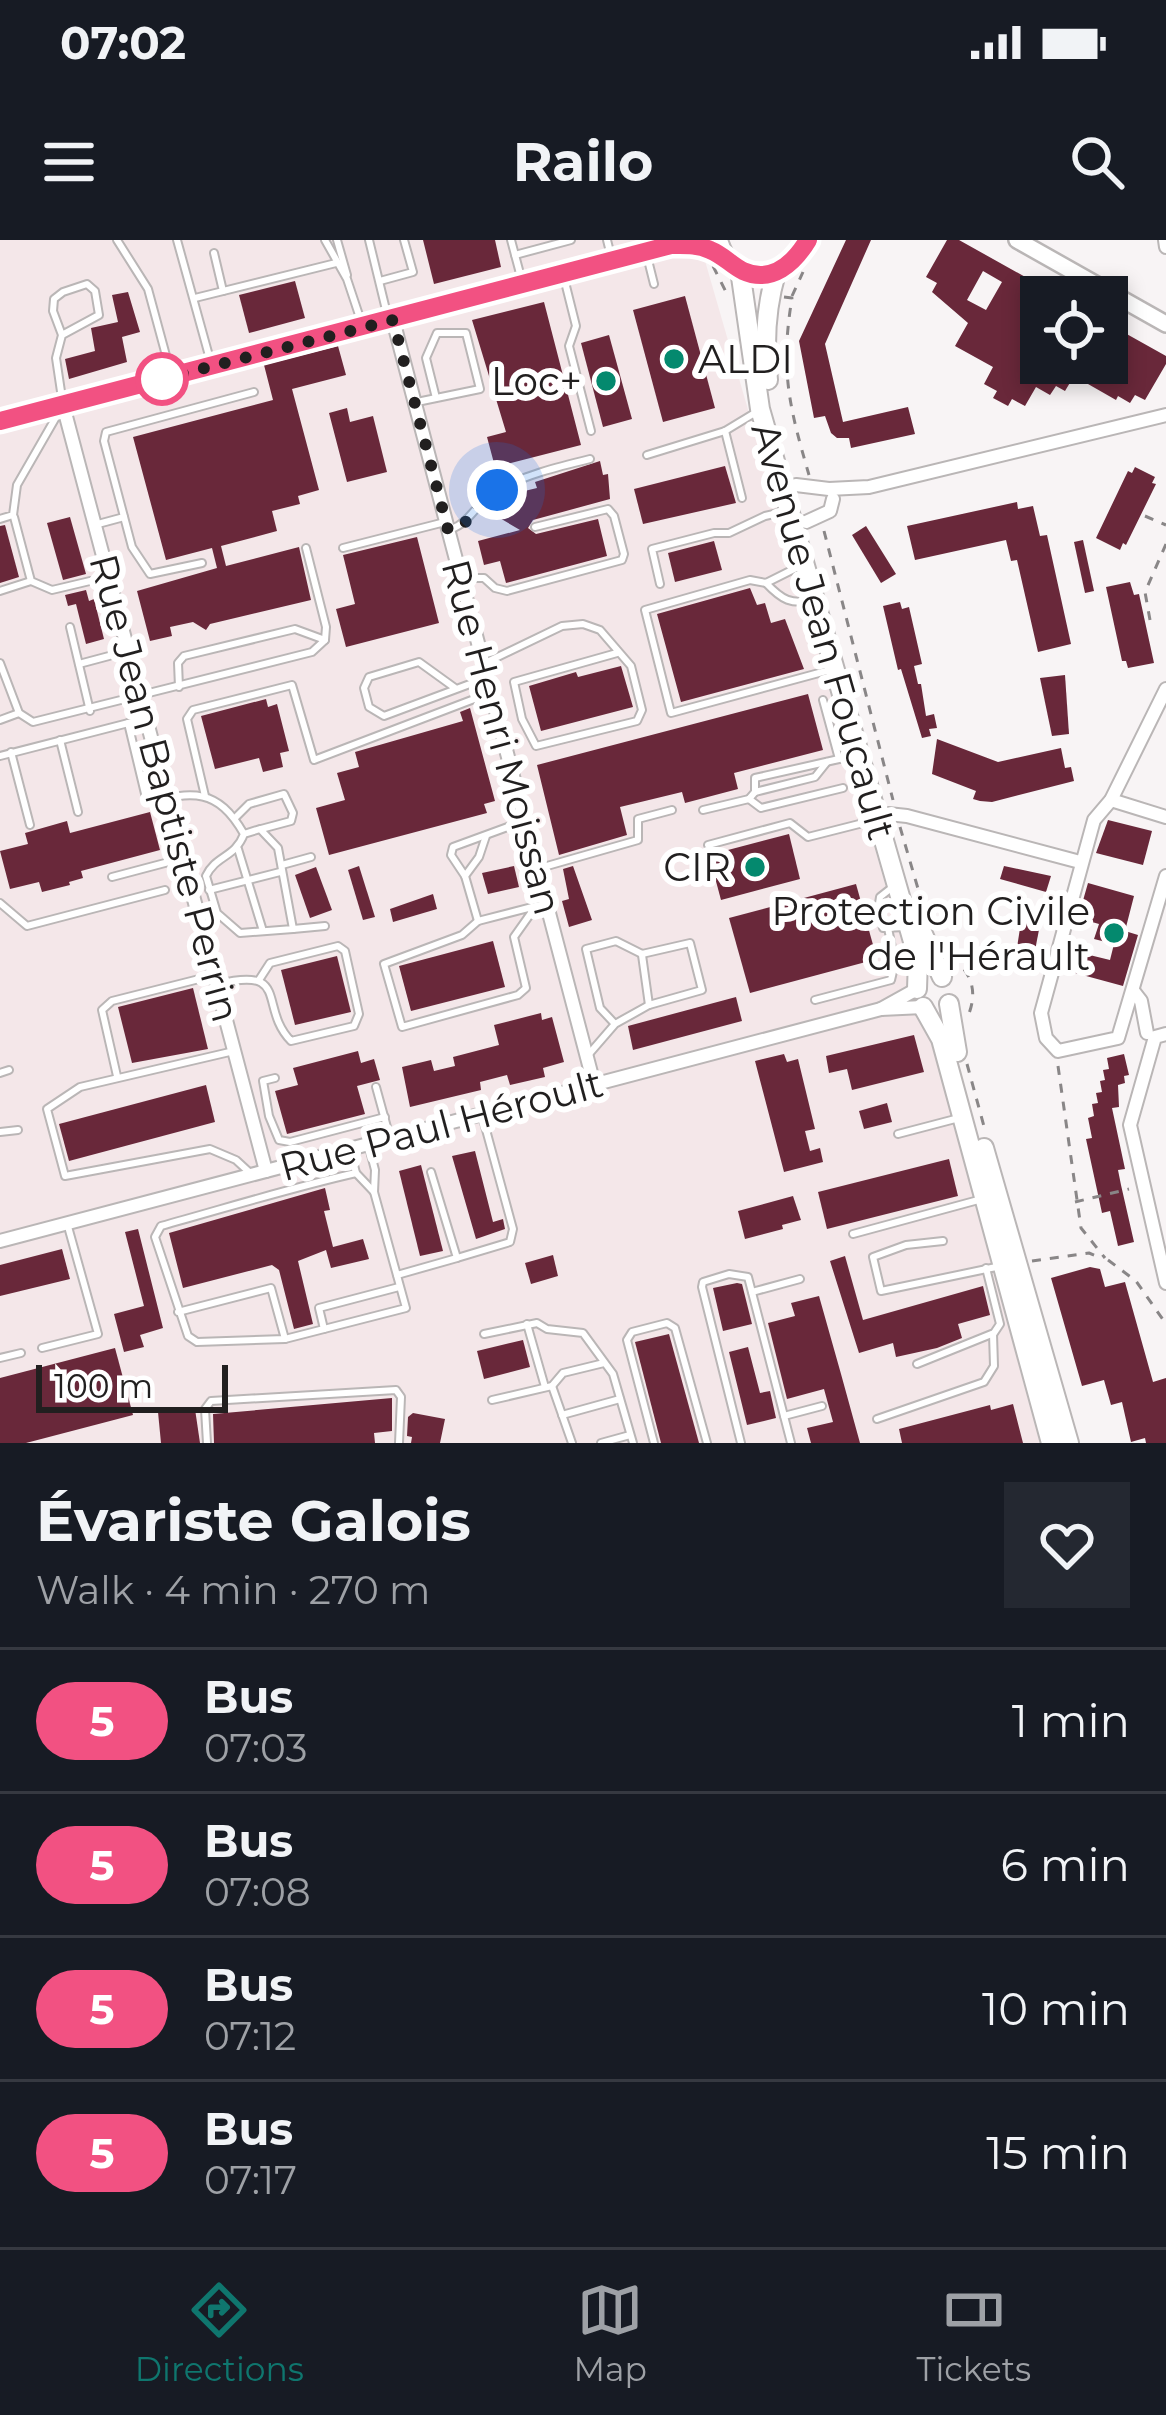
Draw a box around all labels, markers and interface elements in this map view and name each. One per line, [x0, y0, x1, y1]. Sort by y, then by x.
text: 07:02 [60, 15, 186, 70]
icon: menu [36, 129, 102, 195]
text: Railo [513, 129, 653, 195]
icon: search [1064, 129, 1130, 195]
map controls [1020, 276, 1128, 384]
button: locate [1020, 276, 1128, 384]
place label: ALDI [698, 335, 793, 383]
marker: ALDI [661, 346, 687, 372]
unlabelled marker [137, 354, 187, 404]
place label: Loc+ [491, 357, 582, 405]
marker: Loc+ [593, 368, 619, 394]
street label: Avenue Jean Foucault [741, 417, 907, 845]
your location [467, 460, 527, 520]
street label: Rue Jean Baptiste Perrin [79, 549, 251, 1027]
street label: Rue Henri Moissan [432, 554, 572, 920]
place label: CIR [663, 843, 731, 891]
marker: CIR [742, 854, 768, 880]
place label: Protection Civile de l'Hérault [771, 887, 1090, 980]
marker: Protection Civile de l'Hérault [1101, 920, 1127, 946]
street label: Rue Paul Héroult [274, 1059, 608, 1191]
scale bar [36, 1359, 228, 1412]
text: 100 m [54, 1366, 153, 1406]
button: heart [1004, 1482, 1130, 1608]
text: Évariste Galois [36, 1486, 471, 1555]
text: Walk · 4 min · 270 m [36, 1566, 430, 1614]
text: Bus [204, 1669, 293, 1724]
text: 1 min [1012, 1693, 1130, 1748]
text: 5 [90, 1695, 115, 1747]
text: 07:03 [204, 1724, 307, 1772]
text: Bus [204, 1813, 293, 1868]
text: 6 min [1001, 1837, 1130, 1892]
text: 5 [90, 1839, 115, 1891]
text: 07:08 [204, 1868, 311, 1916]
text: Bus [204, 1957, 293, 2012]
text: 10 min [982, 1981, 1130, 2036]
text: 5 [90, 1983, 115, 2035]
text: 07:12 [204, 2012, 296, 2060]
text: Bus [204, 2101, 293, 2156]
text: 15 min [986, 2125, 1130, 2180]
text: 5 [90, 2127, 115, 2179]
text: 07:17 [204, 2156, 297, 2204]
tab: Directions [135, 2277, 304, 2389]
tab: Map [574, 2277, 647, 2389]
tab: Tickets [917, 2277, 1031, 2389]

